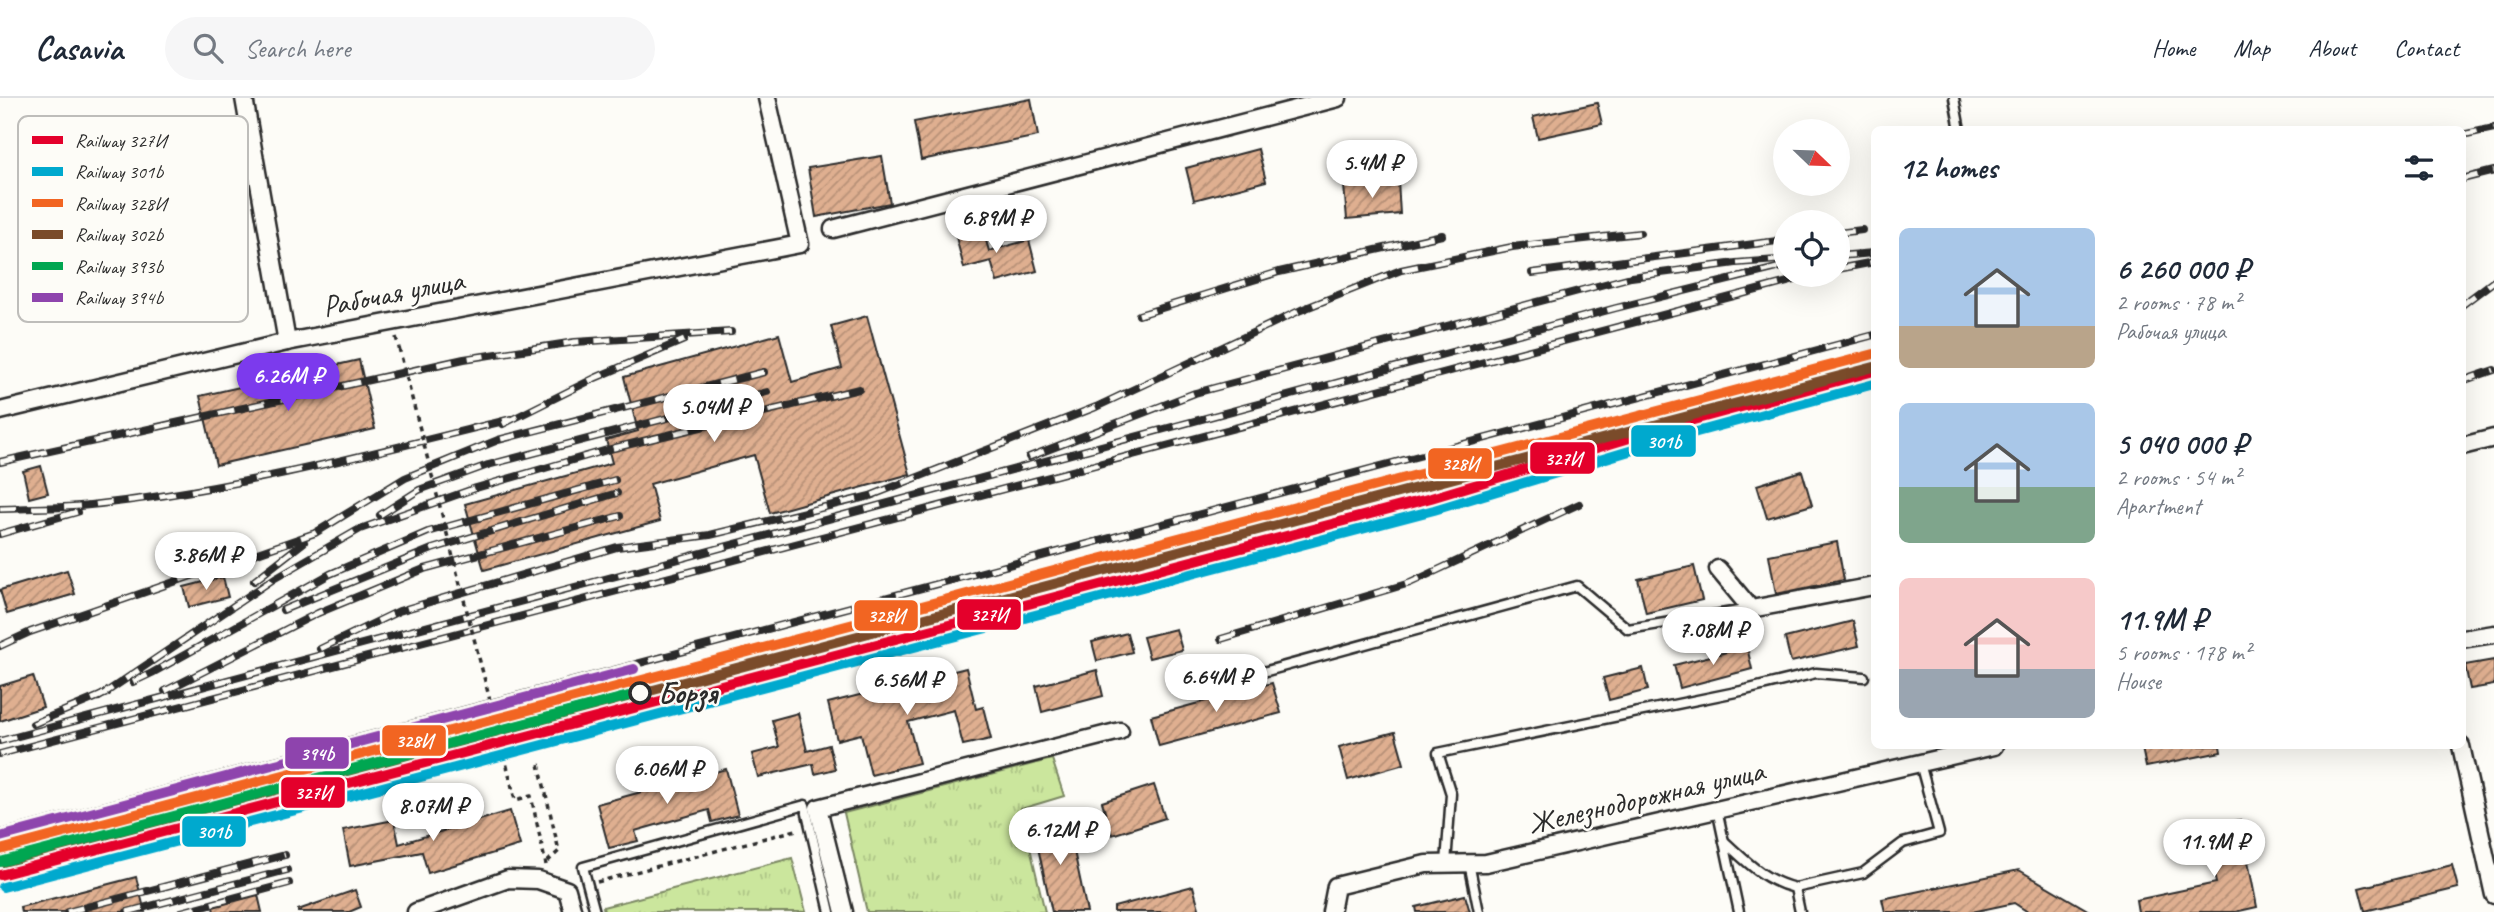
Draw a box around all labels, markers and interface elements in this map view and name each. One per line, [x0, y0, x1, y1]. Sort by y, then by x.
search box [165, 17, 655, 80]
text: Casavia [35, 27, 123, 69]
icon: search [189, 29, 227, 67]
text: Search here [245, 32, 351, 65]
text: Home [2152, 33, 2195, 63]
text: Map [2233, 33, 2270, 63]
text: About [2308, 33, 2356, 63]
text: Contact [2394, 33, 2459, 63]
legend [18, 116, 248, 322]
north arrow [1773, 119, 1850, 196]
map controls [1773, 119, 1850, 287]
text: Railway 327И [75, 129, 169, 153]
pin: 5.4M ₽ [1315, 140, 1429, 200]
text: 5.4M ₽ [1342, 148, 1402, 177]
text: 12 homes [1899, 149, 1997, 187]
icon: filters [2400, 149, 2438, 187]
text: Railway 301Ь [75, 160, 164, 184]
text: Railway 328И [75, 192, 169, 216]
pin: 6.89M ₽ [931, 195, 1061, 255]
text: 6.89M ₽ [961, 203, 1031, 232]
button: locate [1773, 210, 1850, 287]
text: Railway 302Ь [75, 223, 164, 247]
text: 6 260 000 ₽ [2116, 250, 2249, 288]
text: Railway 393Ь [75, 255, 164, 279]
icon: home [1955, 256, 2039, 340]
street label: Рабочая улица [319, 260, 469, 325]
text: Railway 394Ь [75, 286, 164, 310]
text: 2 rooms · 78 m² [2116, 288, 2240, 317]
text: Рабочая улица [2116, 317, 2226, 346]
pin: 6.26M ₽ [223, 354, 353, 413]
text: 6.26M ₽ [253, 361, 323, 390]
pin: 5.04M ₽ [649, 384, 779, 444]
text: 5.04M ₽ [679, 392, 749, 421]
line badge: 301Ь [1630, 424, 1697, 458]
text: 5 040 000 ₽ [2116, 425, 2247, 463]
text: 301Ь [1647, 430, 1682, 454]
icon: home [1955, 431, 2039, 515]
line badge: 327И [1529, 441, 1596, 475]
line badge: 328И [1427, 447, 1493, 480]
text: 327И [1544, 447, 1586, 471]
text: 328И [1441, 452, 1483, 476]
text: 2 rooms · 54 m² [2116, 463, 2240, 492]
text: Apartment [2116, 492, 2201, 521]
pin: 3.86M ₽ [141, 532, 271, 592]
text: 3.86M ₽ [171, 540, 241, 569]
line badge: 327И [956, 598, 1022, 631]
line badge: 328И [853, 599, 919, 632]
text: 11.9M ₽ [2116, 600, 2207, 638]
text: 327И [970, 603, 1012, 627]
text: 328И [867, 604, 909, 628]
icon: home [1955, 606, 2039, 690]
pin: 7.08M ₽ [1648, 608, 1778, 667]
text: 7.08M ₽ [1678, 615, 1748, 644]
text: 5 rooms · 178 m² [2116, 638, 2251, 667]
pin: 6.64M ₽ [1151, 654, 1281, 714]
pin: 6.56M ₽ [842, 658, 972, 717]
text: 6.64M ₽ [1181, 662, 1251, 691]
text: 6.56M ₽ [872, 665, 942, 694]
text: House [2116, 667, 2161, 696]
place label: Борзя [658, 674, 719, 713]
marker: Борзя [629, 682, 651, 704]
line badge: 328И [381, 724, 447, 757]
text: 328И [395, 729, 437, 753]
line badge: 394Ь [284, 736, 350, 770]
text: 394Ь [300, 742, 335, 766]
pin: 6.06M ₽ [602, 746, 732, 806]
street label: Железнодорожная улица [1524, 751, 1770, 843]
text: 6.06M ₽ [632, 754, 702, 783]
line badge: 327И [280, 776, 346, 809]
text: 327И [294, 781, 336, 805]
pin: 8.07M ₽ [368, 784, 498, 843]
text: 8.07M ₽ [398, 791, 468, 820]
pin: 6.12M ₽ [995, 808, 1125, 867]
line badge: 301Ь [181, 815, 247, 848]
text: 6.12M ₽ [1025, 815, 1095, 844]
text: 301Ь [197, 820, 232, 844]
pin: 11.9M ₽ [2149, 820, 2279, 879]
text: 11.9M ₽ [2179, 827, 2249, 856]

